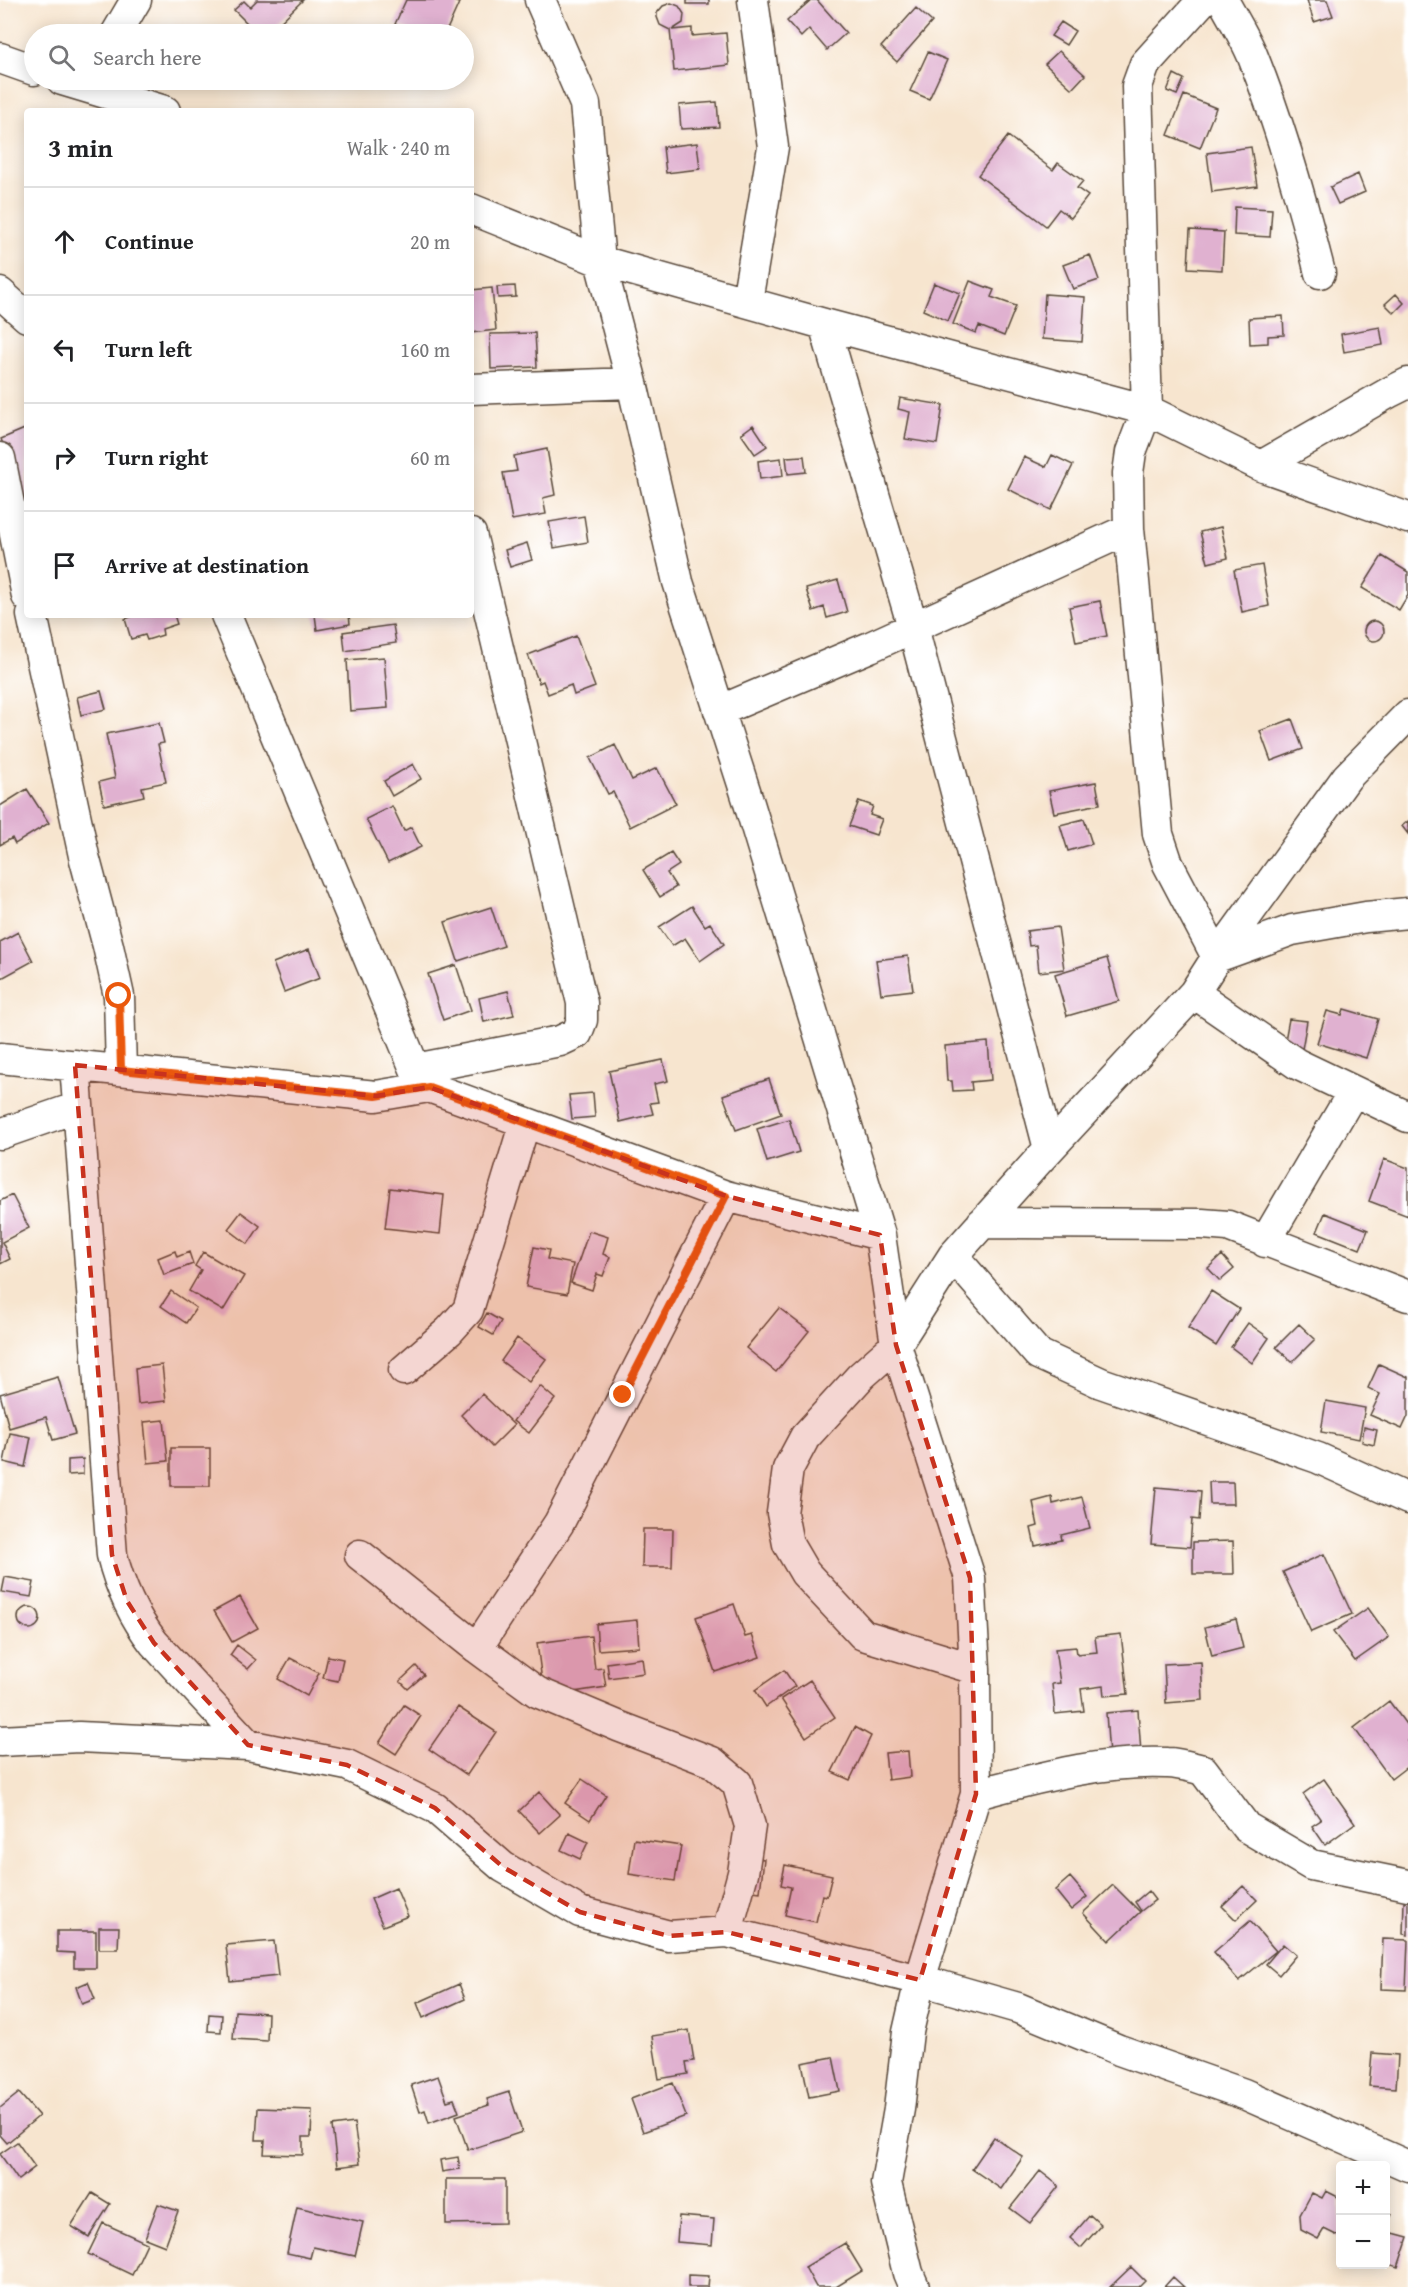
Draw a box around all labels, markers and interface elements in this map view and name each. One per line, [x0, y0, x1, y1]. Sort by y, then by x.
search box [24, 24, 474, 90]
icon: search [45, 41, 78, 74]
text: Search here [93, 41, 202, 73]
text: 3 min [48, 128, 113, 167]
text: Walk · 240 m [347, 133, 450, 162]
icon: ahead [48, 225, 81, 258]
text: Continue [105, 225, 194, 257]
text: 20 m [410, 227, 450, 256]
icon: left [48, 333, 81, 366]
text: Turn left [105, 333, 192, 365]
text: 160 m [400, 335, 450, 364]
icon: right [48, 441, 81, 474]
text: Turn right [105, 441, 208, 473]
text: 60 m [410, 443, 450, 472]
icon: arrive [48, 549, 81, 582]
text: Arrive at destination [105, 549, 309, 581]
route start [105, 982, 131, 1008]
route end [609, 1381, 635, 1407]
map controls [1336, 2161, 1390, 2269]
button: + [1336, 2161, 1390, 2215]
button: − [1336, 2215, 1390, 2269]

